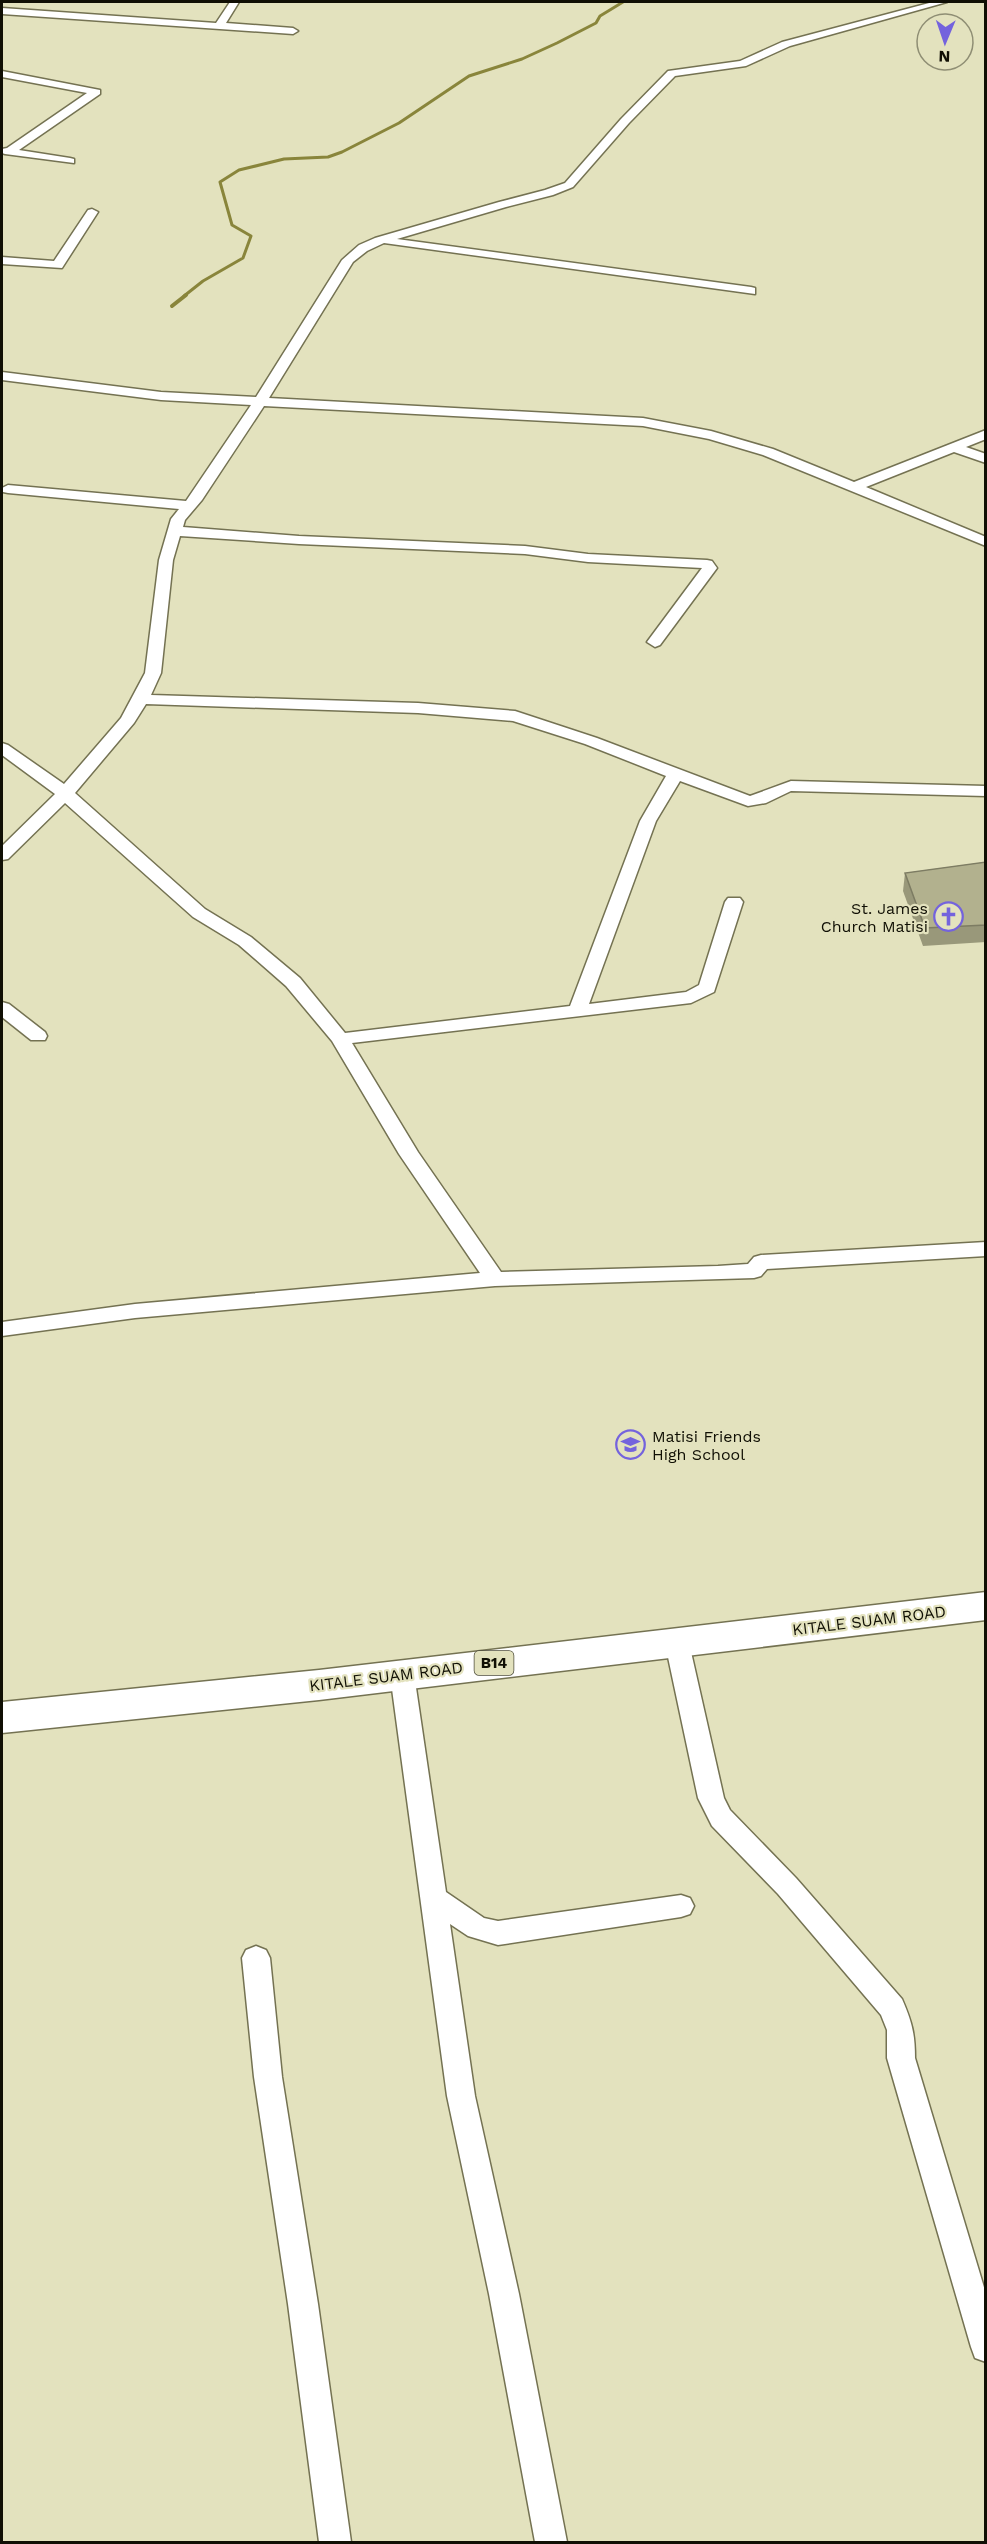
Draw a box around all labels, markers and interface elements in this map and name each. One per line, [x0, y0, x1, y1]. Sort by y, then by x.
north arrow [915, 12, 975, 72]
text: N [938, 47, 951, 66]
place label: St. James Church Matisi [821, 899, 928, 936]
church icon: St. James Church Matisi [933, 901, 965, 933]
place label: Matisi Friends High School [652, 1427, 761, 1464]
school or university icon: Matisi Friends High School [615, 1429, 647, 1461]
street label: KITALE SUAM ROAD [791, 1602, 947, 1639]
road number: B14 [474, 1651, 514, 1675]
street label: KITALE SUAM ROAD [308, 1658, 464, 1695]

